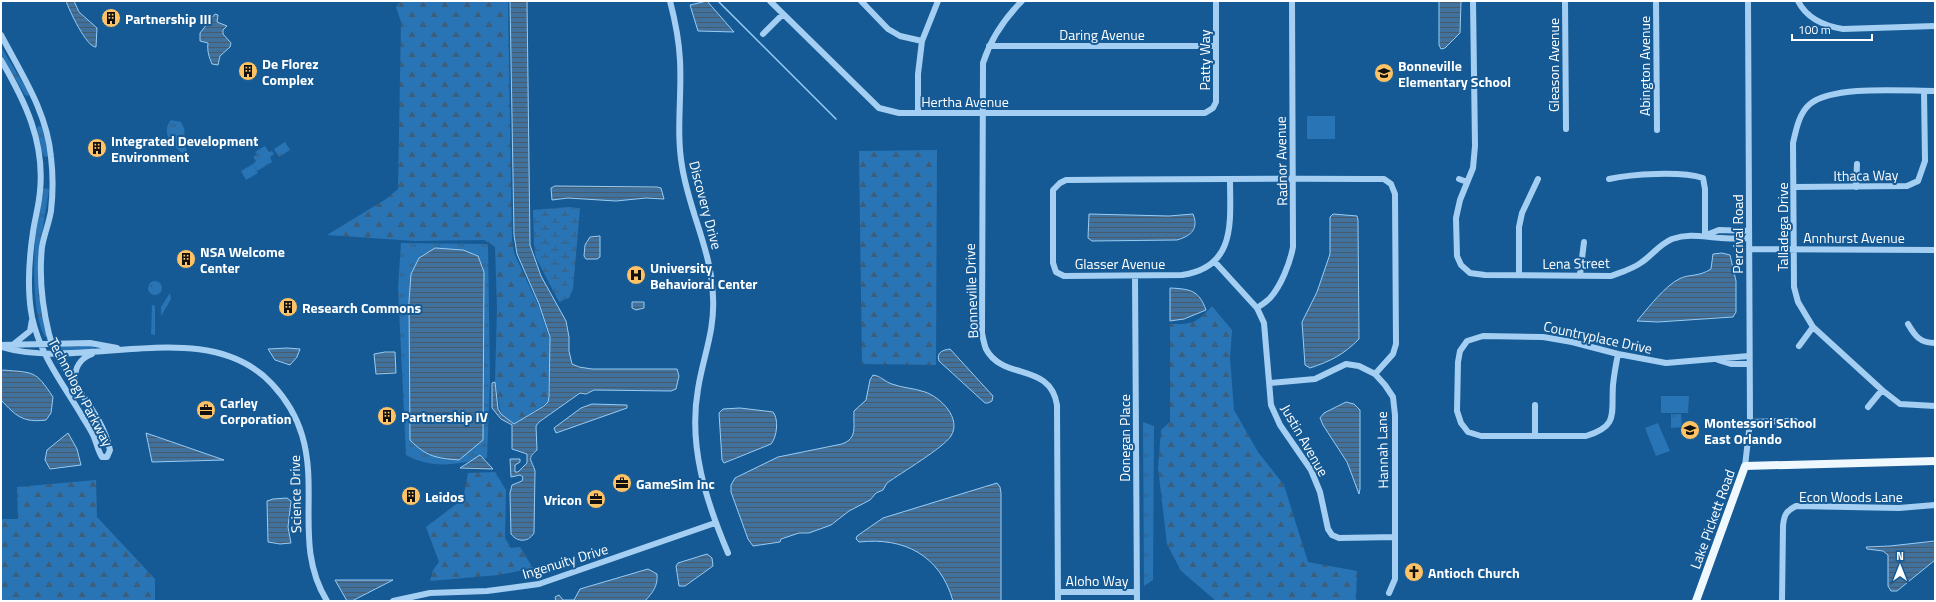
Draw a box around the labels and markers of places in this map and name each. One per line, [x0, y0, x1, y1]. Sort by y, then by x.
building icon: Partnership III [100, 7, 122, 29]
place label: Partnership III [125, 8, 211, 29]
place label: De Florez Complex [262, 53, 319, 90]
place label: Bonneville Elementary School [1398, 55, 1511, 92]
building icon: De Florez Complex [237, 60, 259, 82]
school or university icon: Bonneville Elementary School [1373, 62, 1395, 84]
place label: Integrated Development Environment [111, 130, 258, 167]
building icon: Integrated Development Environment [86, 137, 108, 159]
place label: NSA Welcome Center [200, 241, 285, 278]
building icon: NSA Welcome Center [175, 248, 197, 270]
place label: University Behavioral Center [650, 257, 758, 294]
hospital icon: University Behavioral Center [625, 264, 647, 286]
building icon: Research Commons [277, 296, 299, 318]
place label: Research Commons [302, 297, 422, 318]
place label: Carley Corporation [220, 392, 291, 429]
office icon: Carley Corporation [195, 399, 217, 421]
building icon: Partnership IV [376, 405, 398, 427]
place label: Partnership IV [401, 406, 488, 427]
place label: Montessori School East Orlando [1704, 412, 1816, 449]
school or university icon: Montessori School East Orlando [1679, 419, 1701, 441]
office icon: GameSim Inc [611, 472, 633, 494]
place label: GameSim Inc [636, 473, 715, 494]
building icon: Leidos [400, 485, 422, 507]
place label: Leidos [425, 486, 464, 507]
office icon: Vricon [585, 488, 607, 510]
place label: Vricon [544, 489, 582, 510]
church icon: Antioch Church [1403, 561, 1425, 583]
place label: Antioch Church [1428, 562, 1520, 583]

